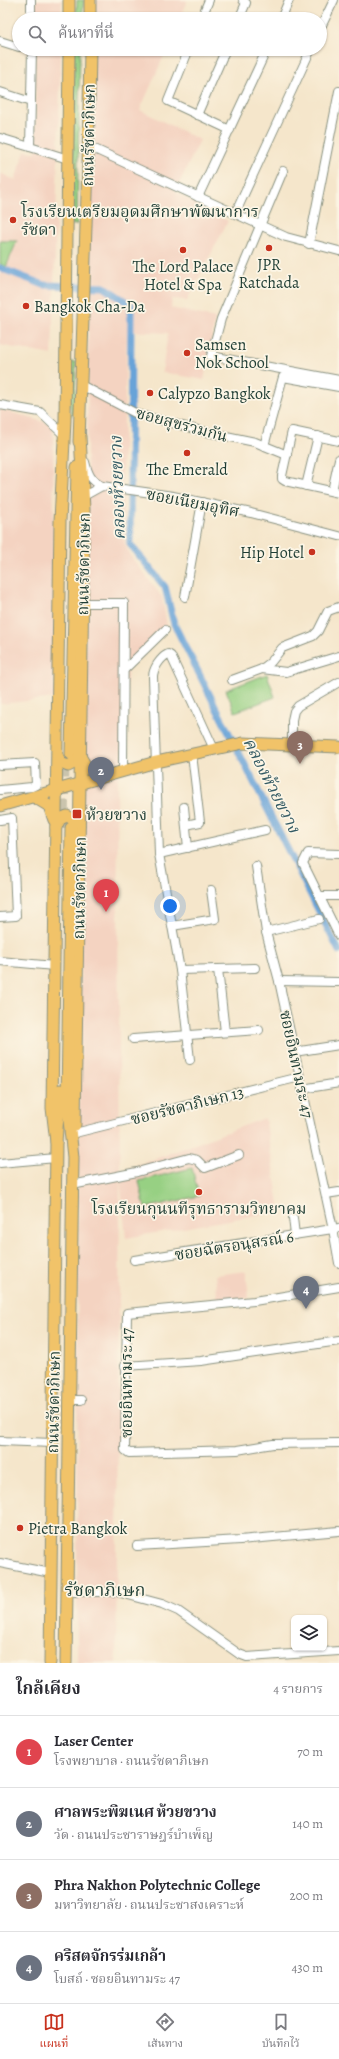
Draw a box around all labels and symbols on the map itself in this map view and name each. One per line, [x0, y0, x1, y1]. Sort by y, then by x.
street label: ถนนรัชดาภิเษก [77, 83, 101, 187]
place label: โรงเรียนเตรียมอุดมศึกษาพัฒนาการ รัชดา [20, 201, 259, 241]
marker: โรงเรียนเตรียมอุดมศึกษาพัฒนาการ รัชดา [8, 215, 18, 225]
marker: JPR Ratchada [264, 243, 274, 253]
marker: The Lord Palace Hotel & Spa [178, 245, 188, 255]
place label: JPR Ratchada [238, 254, 300, 294]
place label: The Lord Palace Hotel & Spa [132, 256, 234, 296]
place label: Bangkok Cha-Da [34, 296, 145, 318]
marker: Bangkok Cha-Da [21, 301, 31, 311]
place label: Samsen Nok School [195, 334, 269, 374]
marker: Samsen Nok School [182, 348, 192, 358]
place label: Calypzo Bangkok [158, 383, 271, 405]
marker: Calypzo Bangkok [145, 388, 155, 398]
street label: ซอยสุขร่วมกัน [133, 402, 230, 448]
water label: คลองห้วยขวาง [104, 434, 131, 540]
marker: The Emerald [182, 448, 192, 458]
place label: The Emerald [146, 459, 228, 481]
street label: ซอยเนียมอุทิศ [144, 483, 241, 523]
street label: ถนนรัชดาภิเษก [72, 512, 96, 616]
place label: Hip Hotel [240, 542, 304, 564]
marker: Hip Hotel [307, 547, 317, 557]
pin: 3 [287, 731, 313, 764]
water label: คลองห้วยขวาง [238, 734, 306, 838]
pin: 2 [88, 757, 114, 790]
place label: ห้วยขวาง [86, 804, 147, 826]
marker: ห้วยขวาง [71, 808, 83, 820]
street label: ถนนรัชดาภิเษก [68, 836, 92, 940]
pin: 1 [93, 879, 119, 912]
your location [160, 896, 180, 916]
street label: ซอยอินทามระ 47 [274, 1008, 318, 1121]
street label: ซอยรัชดาภิเษก 13 [128, 1081, 246, 1131]
marker: โรงเรียนกุนนทีรุทธารามวิทยาคม [194, 1187, 204, 1197]
place label: โรงเรียนกุนนทีรุทธารามวิทยาคม [90, 1198, 307, 1220]
street label: ซอยฉัตรอนุสรณ์ 6 [173, 1226, 295, 1266]
pin: 4 [293, 1276, 319, 1309]
street label: ซอยอินทามระ 47 [116, 1328, 138, 1438]
street label: ถนนรัชดาภิเษก [42, 1350, 66, 1454]
place label: Pietra Bangkok [28, 1518, 128, 1540]
marker: Pietra Bangkok [15, 1523, 25, 1533]
district label: รัชดาภิเษก [65, 1578, 145, 1602]

